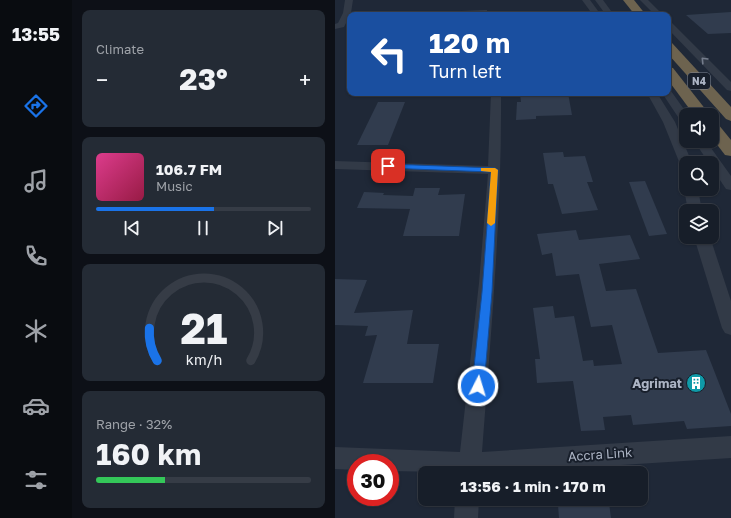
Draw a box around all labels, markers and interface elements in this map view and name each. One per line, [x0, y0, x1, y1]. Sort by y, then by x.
text: 13:55 [12, 23, 60, 45]
text: 120 m [429, 26, 510, 59]
icon: left [363, 28, 415, 80]
text: Climate [96, 41, 144, 57]
one-way arrow [701, 57, 709, 65]
text: Turn left [429, 60, 502, 82]
text: 23° [179, 61, 228, 97]
text: − [96, 66, 108, 93]
text: + [299, 66, 311, 93]
road number: N4 [688, 73, 710, 89]
icon: directions [22, 92, 50, 120]
map controls [679, 108, 719, 244]
button: sound [679, 108, 719, 148]
pin [371, 149, 405, 183]
icon: arrive [377, 155, 399, 177]
button: search [679, 156, 719, 196]
text: 106.7 FM [156, 160, 222, 178]
icon: music [22, 167, 50, 195]
text: Music [156, 178, 193, 194]
button: layers [679, 204, 719, 244]
icon: previous [121, 217, 143, 239]
icon: pause [192, 217, 214, 239]
icon: next [264, 217, 286, 239]
icon: phone [22, 242, 50, 270]
text: 21 [180, 302, 227, 352]
icon: climate [22, 317, 50, 345]
text: km/h [185, 350, 222, 367]
position arrow [457, 365, 499, 407]
building icon: Agrimat [685, 372, 707, 394]
place label: Agrimat [632, 375, 682, 391]
icon: car [22, 392, 50, 420]
text: Range · 32% [96, 416, 172, 432]
text: 160 km [96, 436, 201, 472]
street label: Accra Link [567, 444, 633, 464]
speed limit sign: 30 [347, 454, 399, 506]
icon: filters [22, 466, 50, 494]
text: 13:56 · 1 min · 170 m [460, 477, 606, 495]

